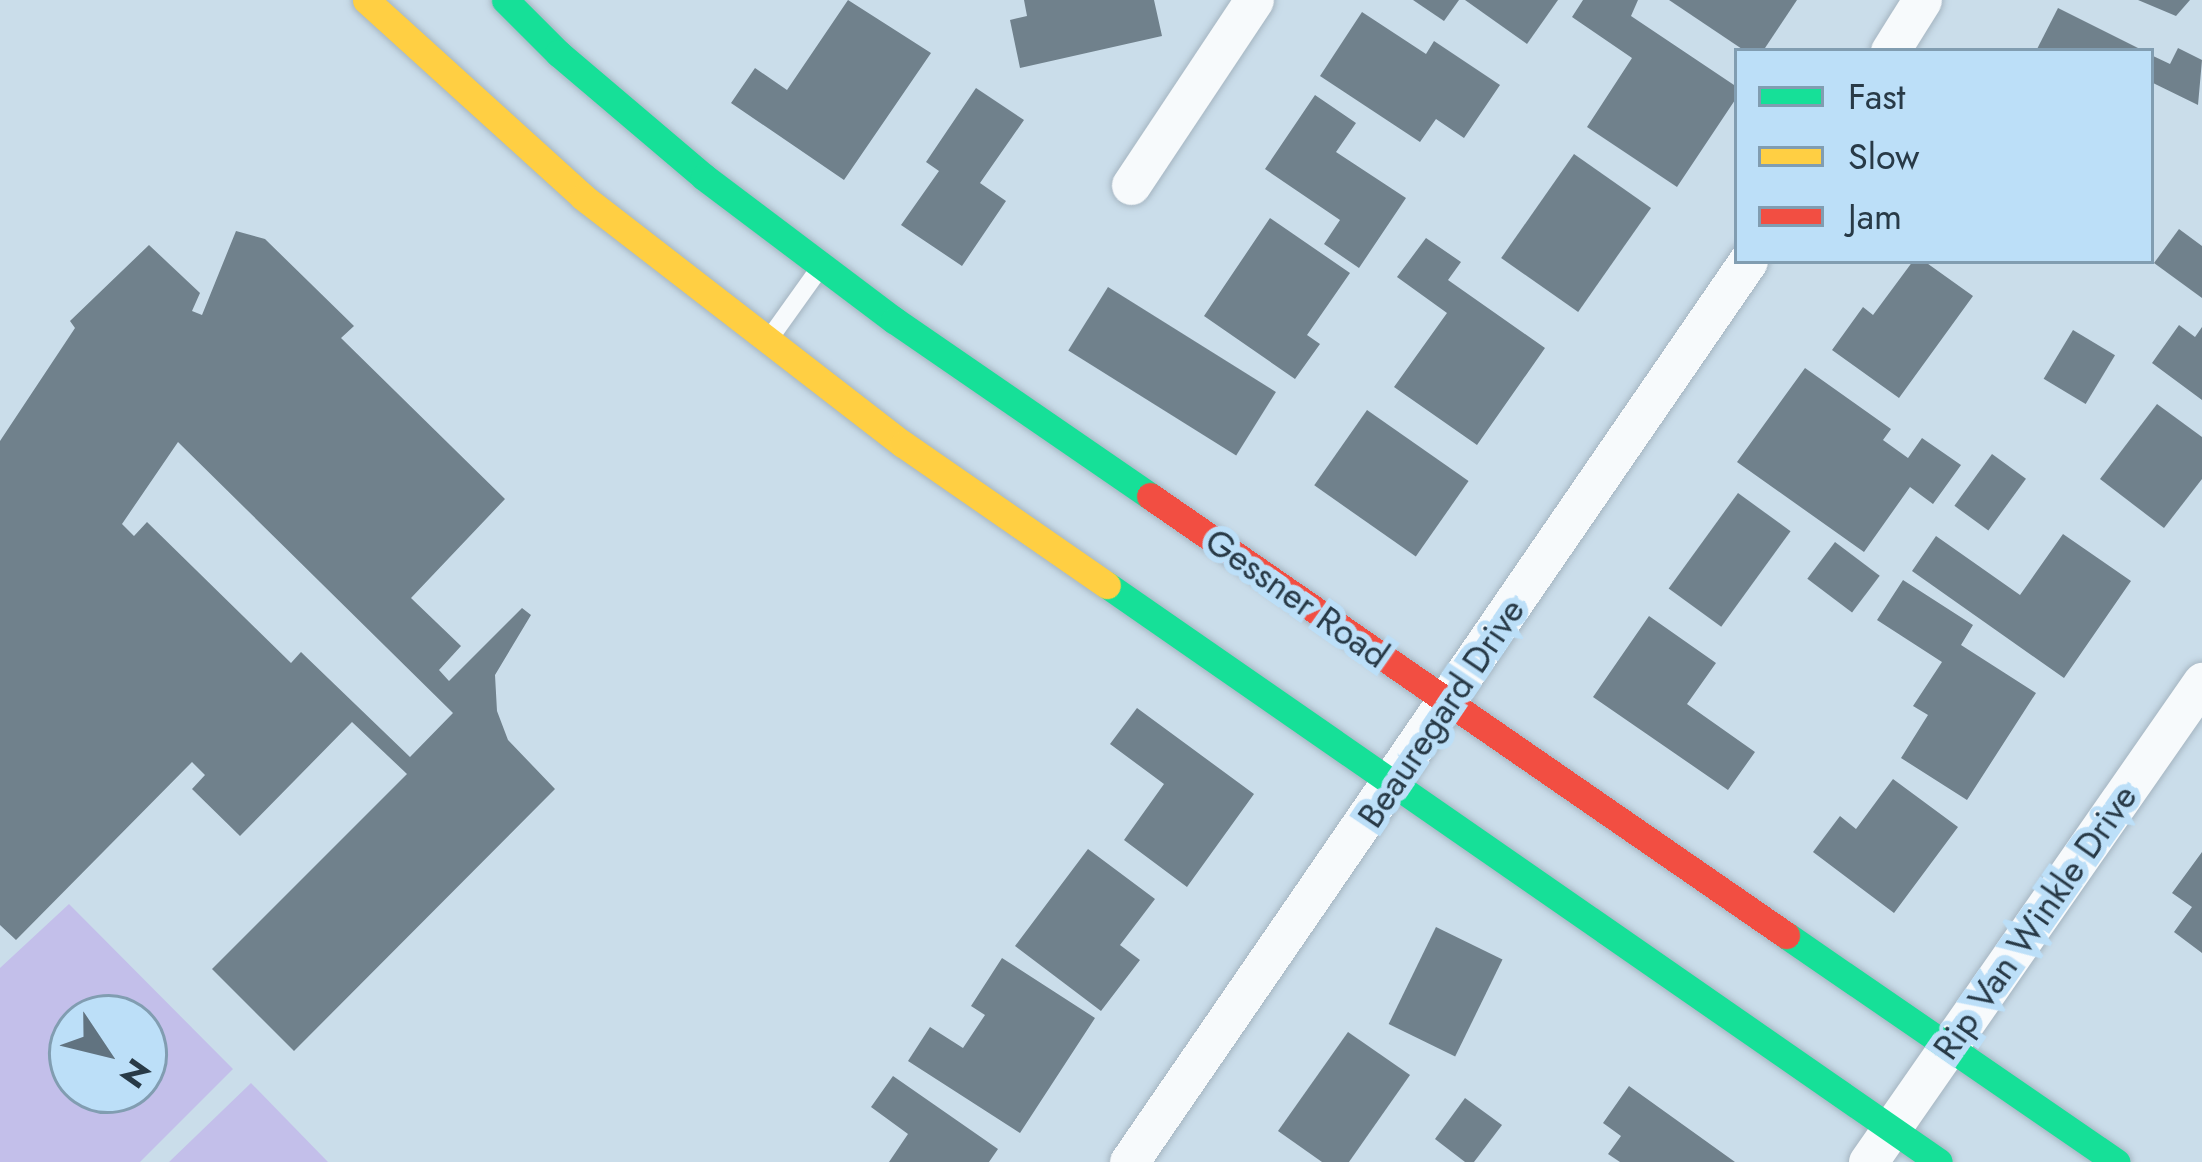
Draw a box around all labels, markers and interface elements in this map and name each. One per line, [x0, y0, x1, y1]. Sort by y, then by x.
legend [1734, 48, 2154, 264]
text: Fast [1848, 70, 1905, 122]
text: Slow [1848, 130, 1920, 182]
text: Jam [1848, 190, 1902, 242]
street label: Gessner Road [1197, 519, 1397, 677]
street label: Beauregard Drive [1349, 590, 1533, 836]
street label: Rip Van Winkle Drive [1924, 776, 2146, 1068]
north arrow [48, 994, 168, 1114]
text: N [109, 1049, 162, 1097]

